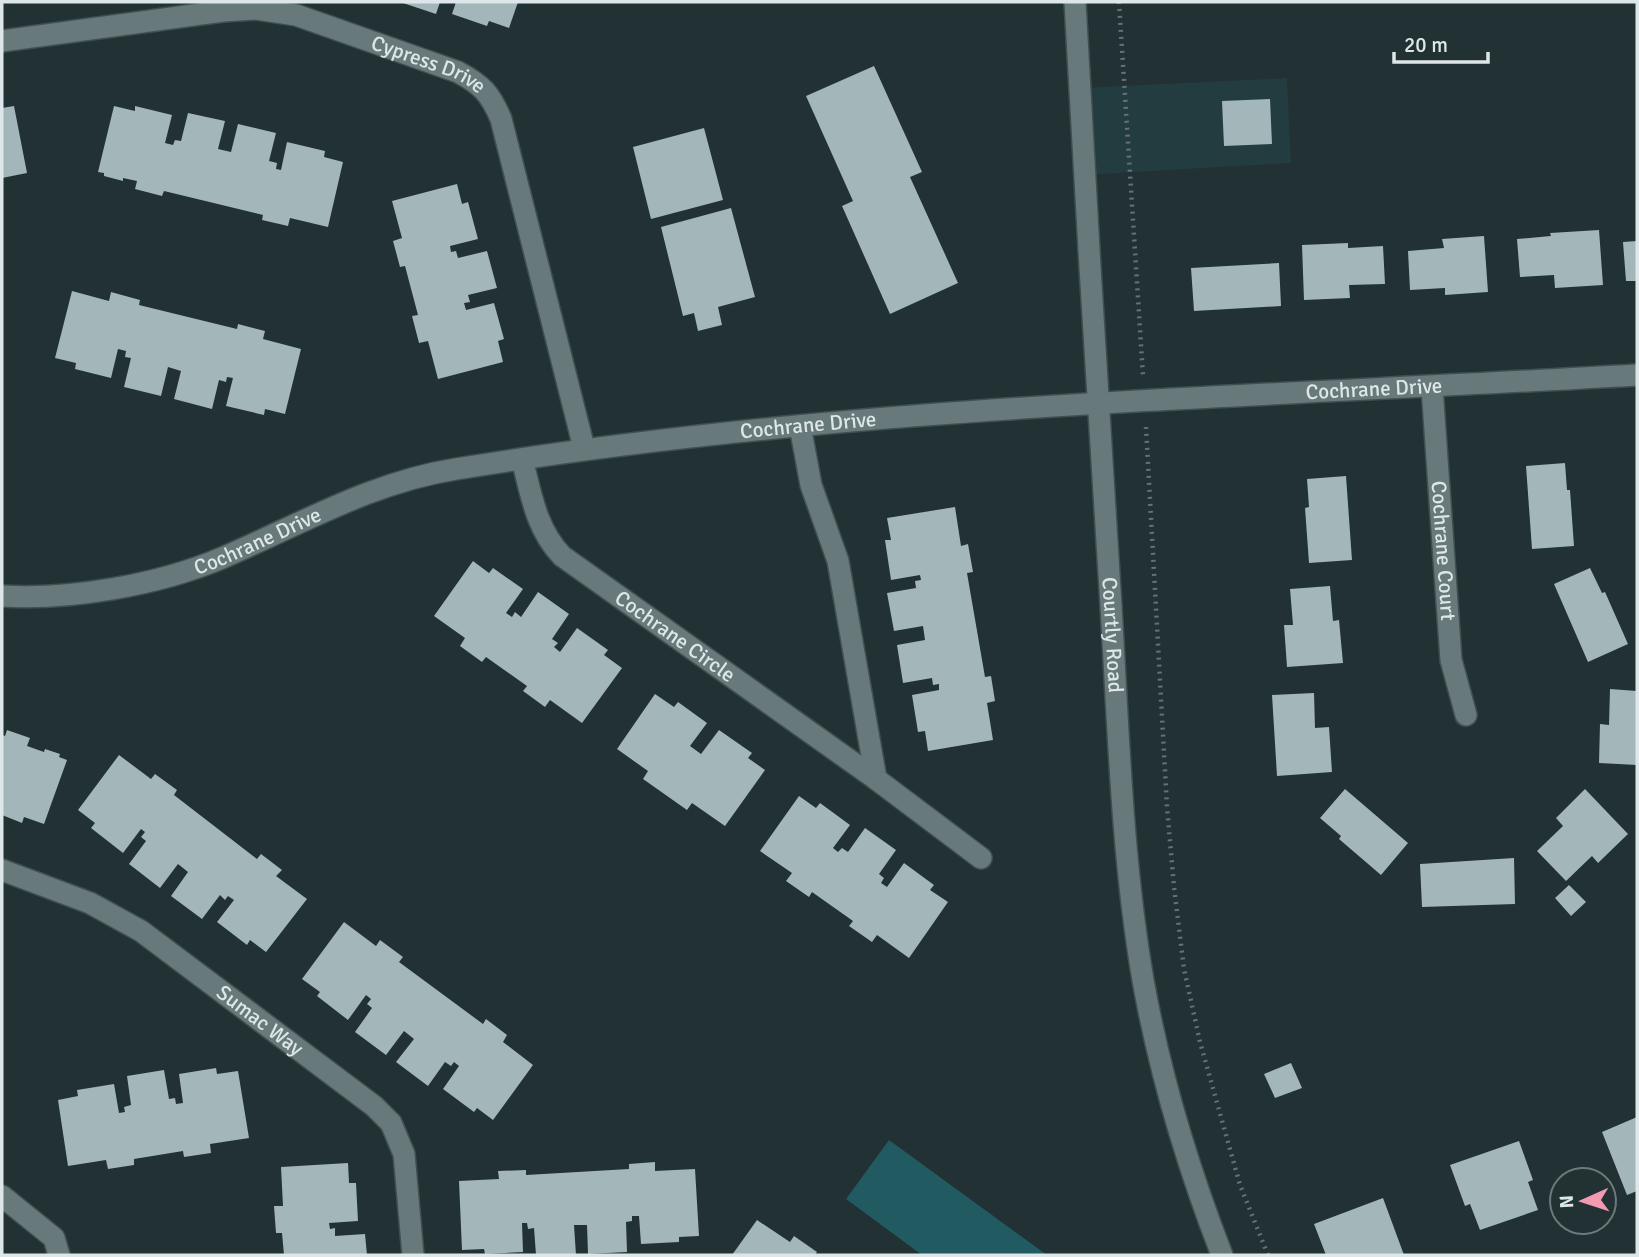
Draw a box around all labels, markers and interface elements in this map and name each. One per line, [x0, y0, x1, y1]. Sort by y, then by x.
scale bar [1394, 21, 1488, 65]
street label: Cypress Drive [368, 30, 492, 99]
text: 20 m [1404, 32, 1448, 58]
street label: Cochrane Drive [1305, 372, 1443, 405]
street label: Cochrane Drive [739, 406, 877, 444]
street label: Cochrane Court [1426, 480, 1461, 621]
street label: Cochrane Drive [190, 501, 325, 581]
street label: Courtly Road [1096, 576, 1129, 693]
street label: Cochrane Circle [610, 585, 740, 688]
street label: Sumac Way [211, 979, 309, 1062]
north arrow [1548, 1166, 1618, 1236]
text: N [1555, 1195, 1579, 1209]

